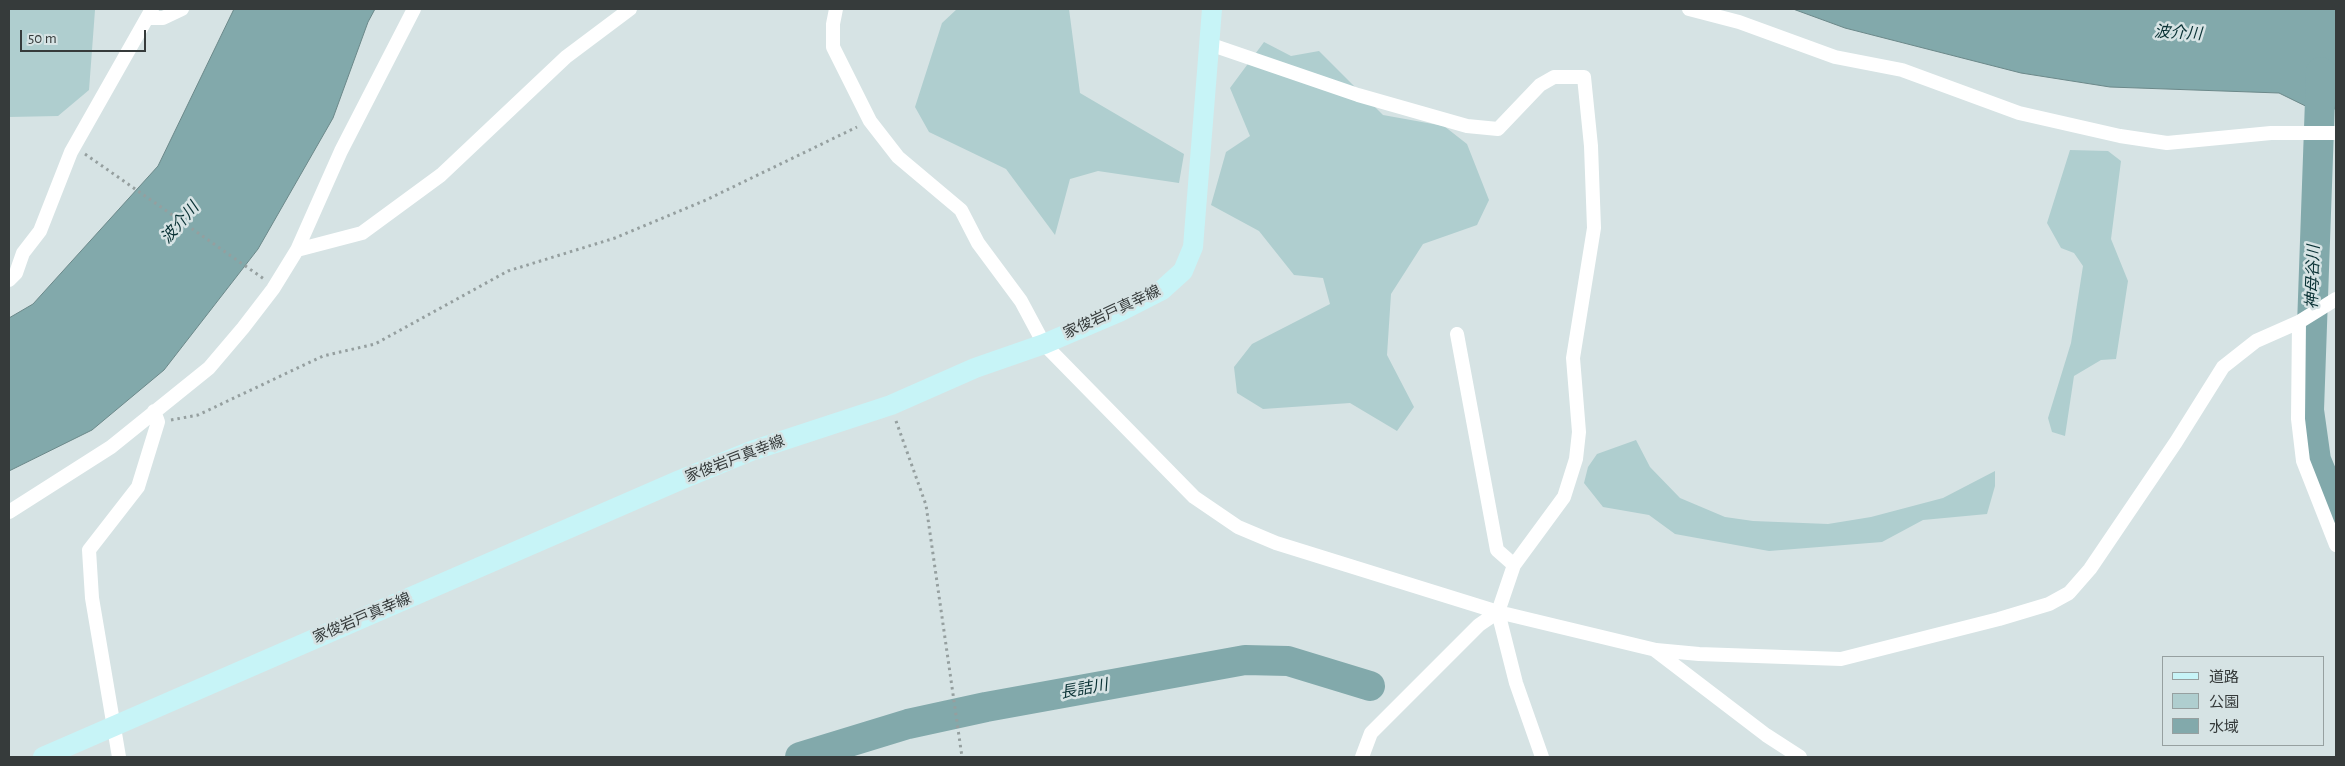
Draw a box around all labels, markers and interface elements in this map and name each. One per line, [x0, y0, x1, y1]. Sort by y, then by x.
scale bar [22, 20, 149, 52]
water label: 波介川 [2154, 22, 2202, 44]
text: 50 m [28, 31, 57, 46]
water label: 波介川 [157, 199, 203, 247]
water label: 神母谷川 [2302, 245, 2324, 309]
street label: 家俊岩戸真幸線 [1061, 282, 1163, 342]
street label: 家俊岩戸真幸線 [683, 432, 787, 486]
street label: 家俊岩戸真幸線 [310, 589, 414, 647]
legend [2162, 656, 2325, 746]
text: 道路 [2209, 670, 2239, 685]
water label: 長詰川 [1059, 675, 1109, 703]
text: 公園 [2209, 695, 2239, 710]
text: 水域 [2209, 720, 2239, 735]

